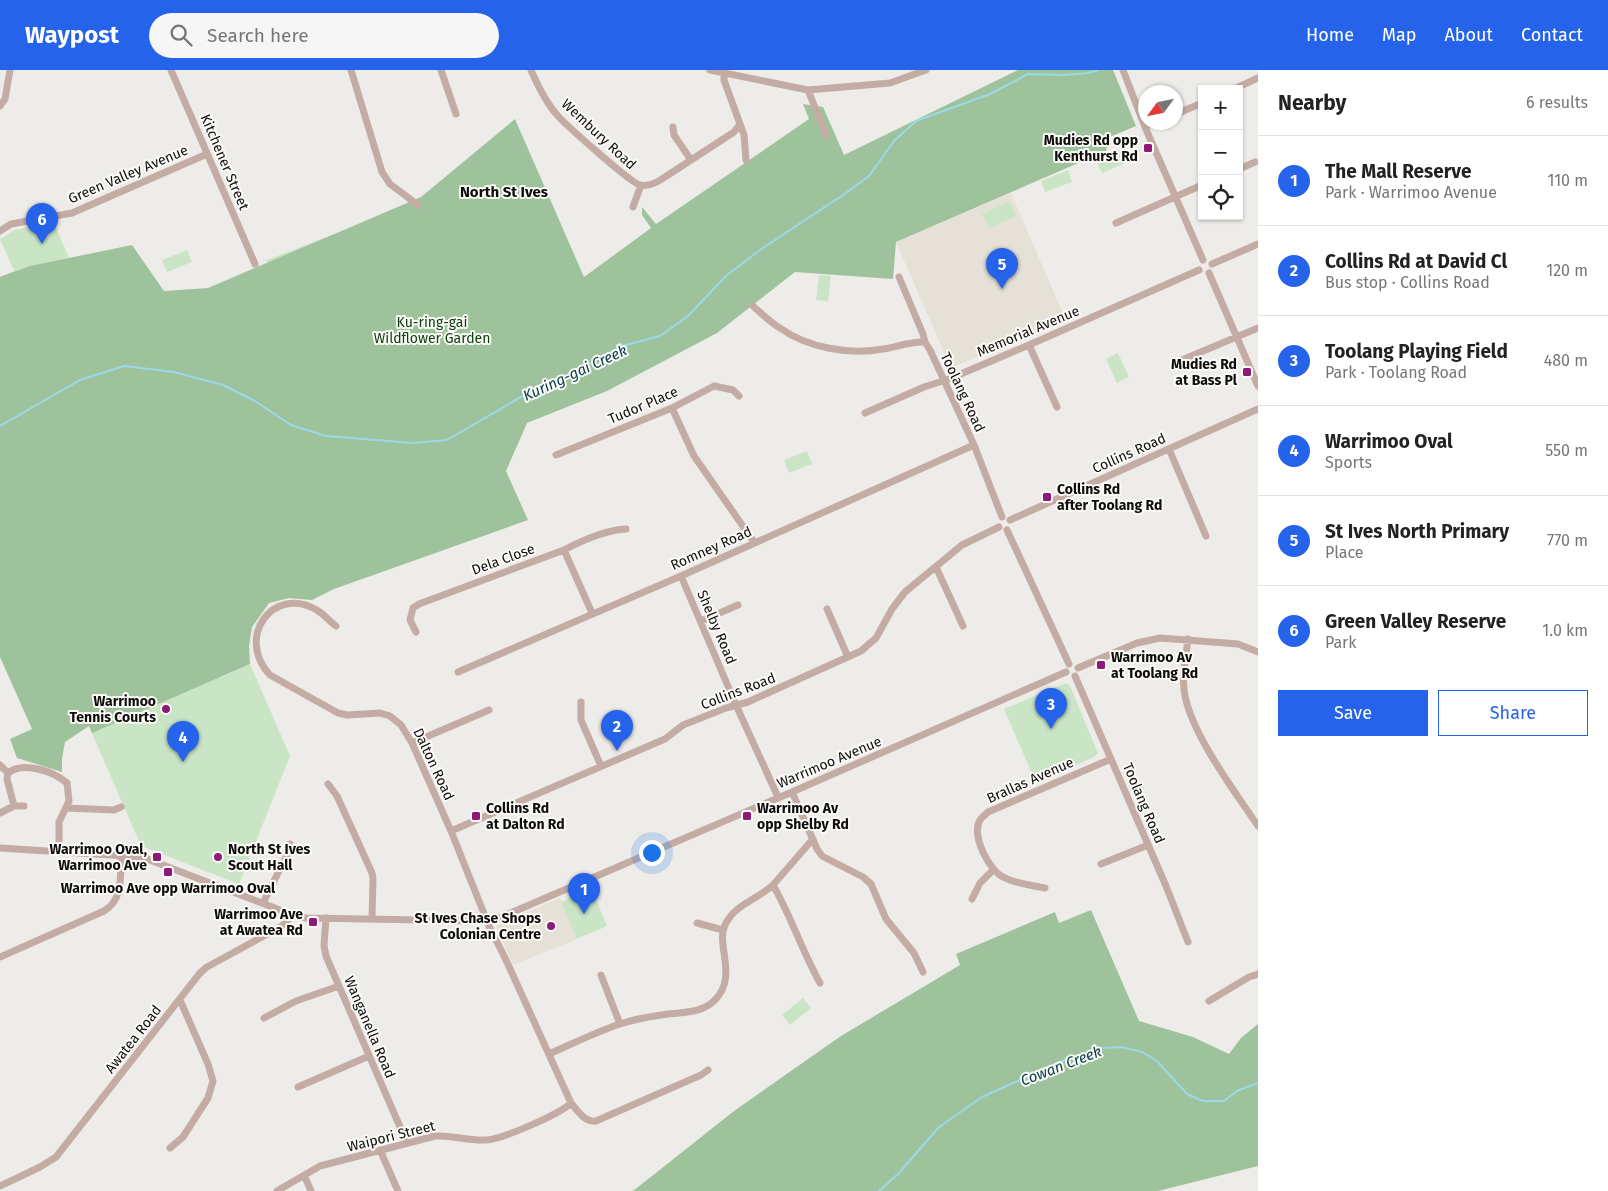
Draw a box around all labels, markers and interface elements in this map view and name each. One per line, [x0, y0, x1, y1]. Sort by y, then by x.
search box [149, 13, 499, 58]
text: Waypost [25, 21, 119, 49]
icon: search [167, 21, 195, 49]
text: Search here [207, 24, 309, 47]
text: Home [1306, 24, 1354, 46]
text: Map [1382, 24, 1416, 46]
text: About [1444, 24, 1493, 46]
text: Contact [1521, 24, 1583, 46]
north arrow [1138, 85, 1183, 130]
map controls [1198, 85, 1243, 220]
button: + [1198, 85, 1243, 130]
text: Nearby [1278, 90, 1346, 116]
text: 6 results [1526, 93, 1588, 112]
street label: Wembury Road [558, 95, 639, 173]
street label: Kitchener Street [197, 112, 253, 214]
button: − [1198, 130, 1243, 175]
place label: Mudies Rd opp Kenthurst Rd [1044, 132, 1138, 165]
street label: Green Valley Avenue [66, 142, 191, 207]
marker: Mudies Rd opp Kenthurst Rd [1142, 142, 1154, 154]
text: The Mall Reserve [1325, 160, 1471, 183]
text: 1 [1290, 171, 1298, 190]
text: 110 m [1547, 171, 1588, 190]
button: locate [1198, 175, 1243, 220]
district label: North St Ives [460, 183, 548, 201]
text: Park · Warrimoo Avenue [1325, 183, 1497, 202]
pin: 6 [26, 203, 58, 244]
pin: 5 [986, 248, 1018, 289]
text: Collins Rd at David Cl [1325, 250, 1507, 273]
text: 2 [1290, 261, 1298, 280]
text: 120 m [1546, 261, 1588, 280]
text: Bus stop · Collins Road [1325, 273, 1490, 292]
street label: Memorial Avenue [974, 302, 1082, 361]
park label: Ku-ring-gai Wildflower Garden [374, 314, 490, 347]
text: Toolang Playing Field [1325, 340, 1508, 363]
water label: Kuring-gai Creek [520, 341, 630, 405]
street label: Toolang Road [937, 350, 988, 435]
text: 3 [1290, 351, 1298, 370]
text: 480 m [1544, 351, 1588, 370]
place label: Mudies Rd at Bass Pl [1171, 356, 1238, 389]
text: Park · Toolang Road [1325, 363, 1467, 382]
marker: Mudies Rd at Bass Pl [1241, 366, 1253, 378]
street label: Tudor Place [606, 383, 681, 428]
street label: Collins Road [1090, 430, 1169, 477]
text: Warrimoo Oval [1325, 430, 1453, 453]
text: 4 [1289, 441, 1299, 460]
text: 550 m [1545, 441, 1588, 460]
text: Sports [1325, 453, 1372, 472]
place label: Collins Rd after Toolang Rd [1057, 481, 1162, 514]
marker: Collins Rd after Toolang Rd [1041, 491, 1053, 503]
text: St Ives North Primary [1325, 520, 1509, 543]
street label: Romney Road [668, 523, 754, 574]
text: 5 [1290, 531, 1298, 550]
text: 770 m [1547, 531, 1588, 550]
street label: Dela Close [469, 540, 537, 579]
text: Place [1325, 543, 1364, 562]
street label: Shelby Road [693, 588, 740, 667]
text: Green Valley Reserve [1325, 610, 1506, 633]
text: 6 [1289, 621, 1299, 640]
text: 1.0 km [1542, 621, 1588, 640]
text: Park [1325, 633, 1357, 652]
place label: Warrimoo Av at Toolang Rd [1111, 649, 1198, 682]
marker: Warrimoo Av at Toolang Rd [1095, 659, 1107, 671]
street label: Collins Road [698, 669, 778, 713]
pin: 3 [1035, 688, 1067, 729]
button: Save [1278, 690, 1428, 736]
button: Share [1438, 690, 1588, 736]
place label: Warrimoo Tennis Courts [70, 693, 156, 726]
marker: Warrimoo Tennis Courts [160, 703, 172, 715]
pin: 2 [601, 710, 633, 751]
pin: 4 [167, 721, 199, 762]
street label: Dalton Road [409, 725, 458, 803]
street label: Warrimoo Avenue [774, 733, 884, 792]
street label: Brallas Avenue [984, 754, 1076, 807]
street label: Toolang Road [1119, 760, 1168, 846]
place label: Collins Rd at Dalton Rd [486, 800, 565, 833]
place label: Warrimoo Av opp Shelby Rd [757, 800, 849, 833]
marker: Collins Rd at Dalton Rd [470, 810, 482, 822]
marker: Warrimoo Av opp Shelby Rd [741, 810, 753, 822]
your location [639, 840, 665, 866]
place label: Warrimoo Oval, Warrimoo Ave [50, 841, 147, 874]
place label: North St Ives Scout Hall [228, 841, 311, 874]
marker: Warrimoo Oval, Warrimoo Ave [151, 851, 163, 863]
marker: North St Ives Scout Hall [212, 851, 224, 863]
marker: Warrimoo Ave opp Warrimoo Oval [162, 866, 174, 878]
pin: 1 [568, 873, 600, 914]
place label: Warrimoo Ave opp Warrimoo Oval [61, 880, 276, 897]
place label: Warrimoo Ave at Awatea Rd [214, 906, 303, 939]
place label: St Ives Chase Shops Colonian Centre [415, 910, 541, 943]
marker: Warrimoo Ave at Awatea Rd [307, 916, 319, 928]
marker: St Ives Chase Shops Colonian Centre [545, 920, 557, 932]
street label: Wanganella Road [340, 974, 399, 1081]
street label: Awatea Road [102, 1002, 165, 1077]
water label: Cowan Creek [1018, 1042, 1104, 1090]
street label: Waipori Street [345, 1117, 438, 1156]

